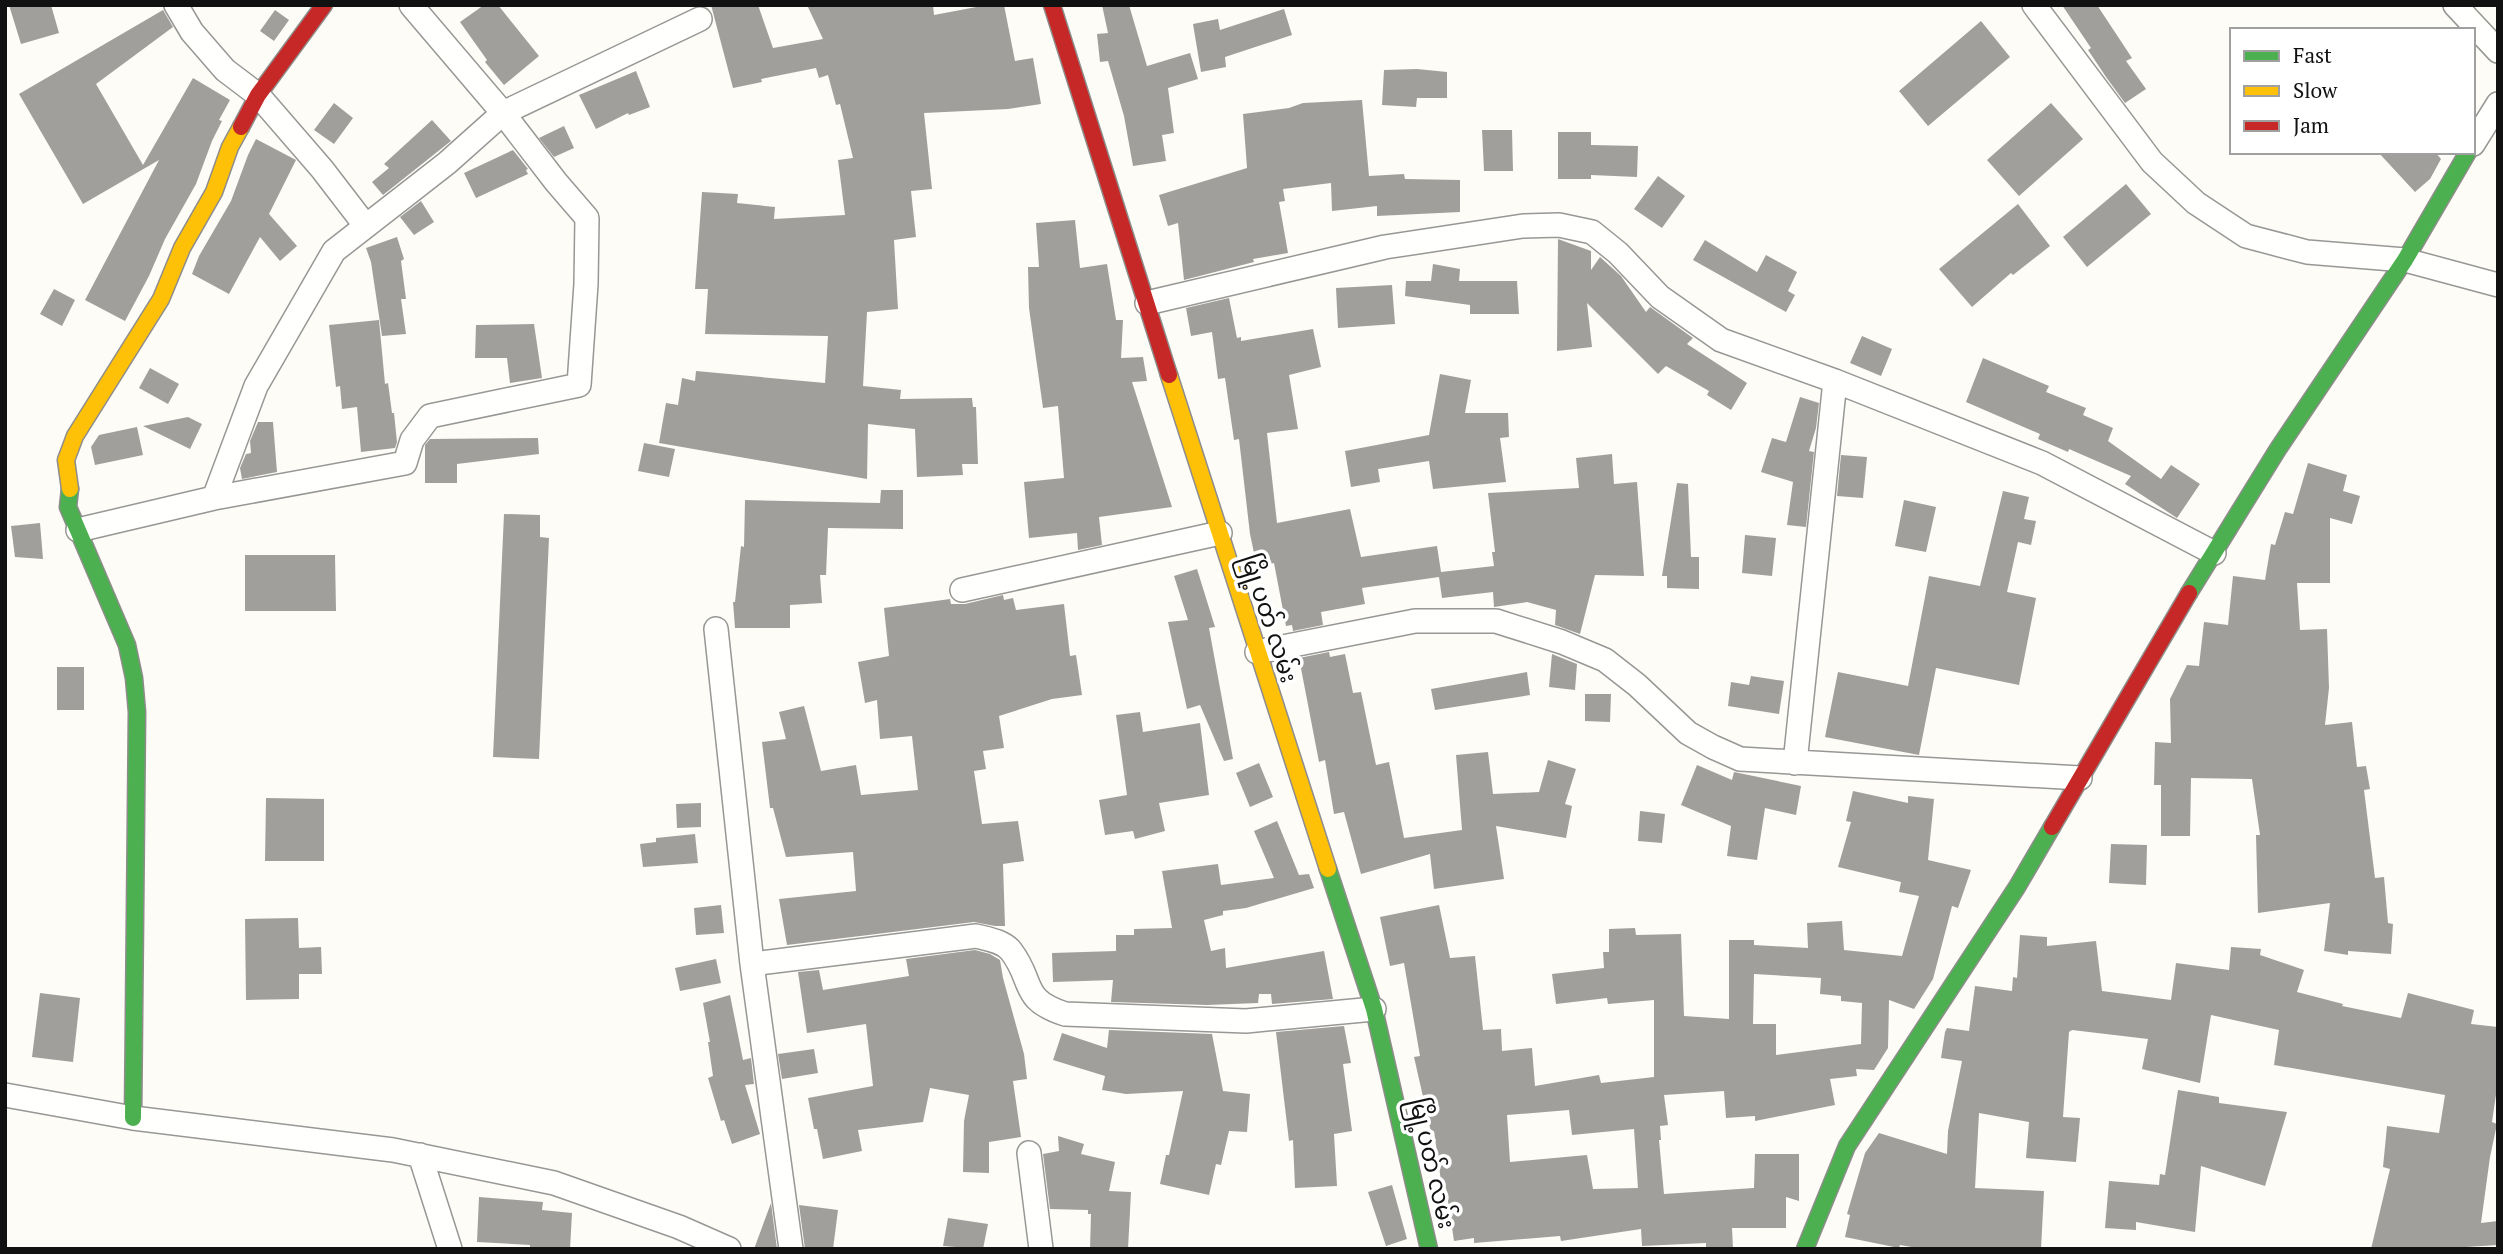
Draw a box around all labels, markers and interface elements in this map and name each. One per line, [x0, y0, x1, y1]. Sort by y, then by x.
legend [2230, 28, 2475, 154]
text: Fast [2293, 41, 2332, 69]
text: Slow [2293, 76, 2338, 104]
text: Jam [2293, 111, 2329, 139]
street label: မြို့ပတ် လမ်း [1230, 550, 1306, 688]
street label: မြို့ပတ် လမ်း [1398, 1094, 1464, 1233]

